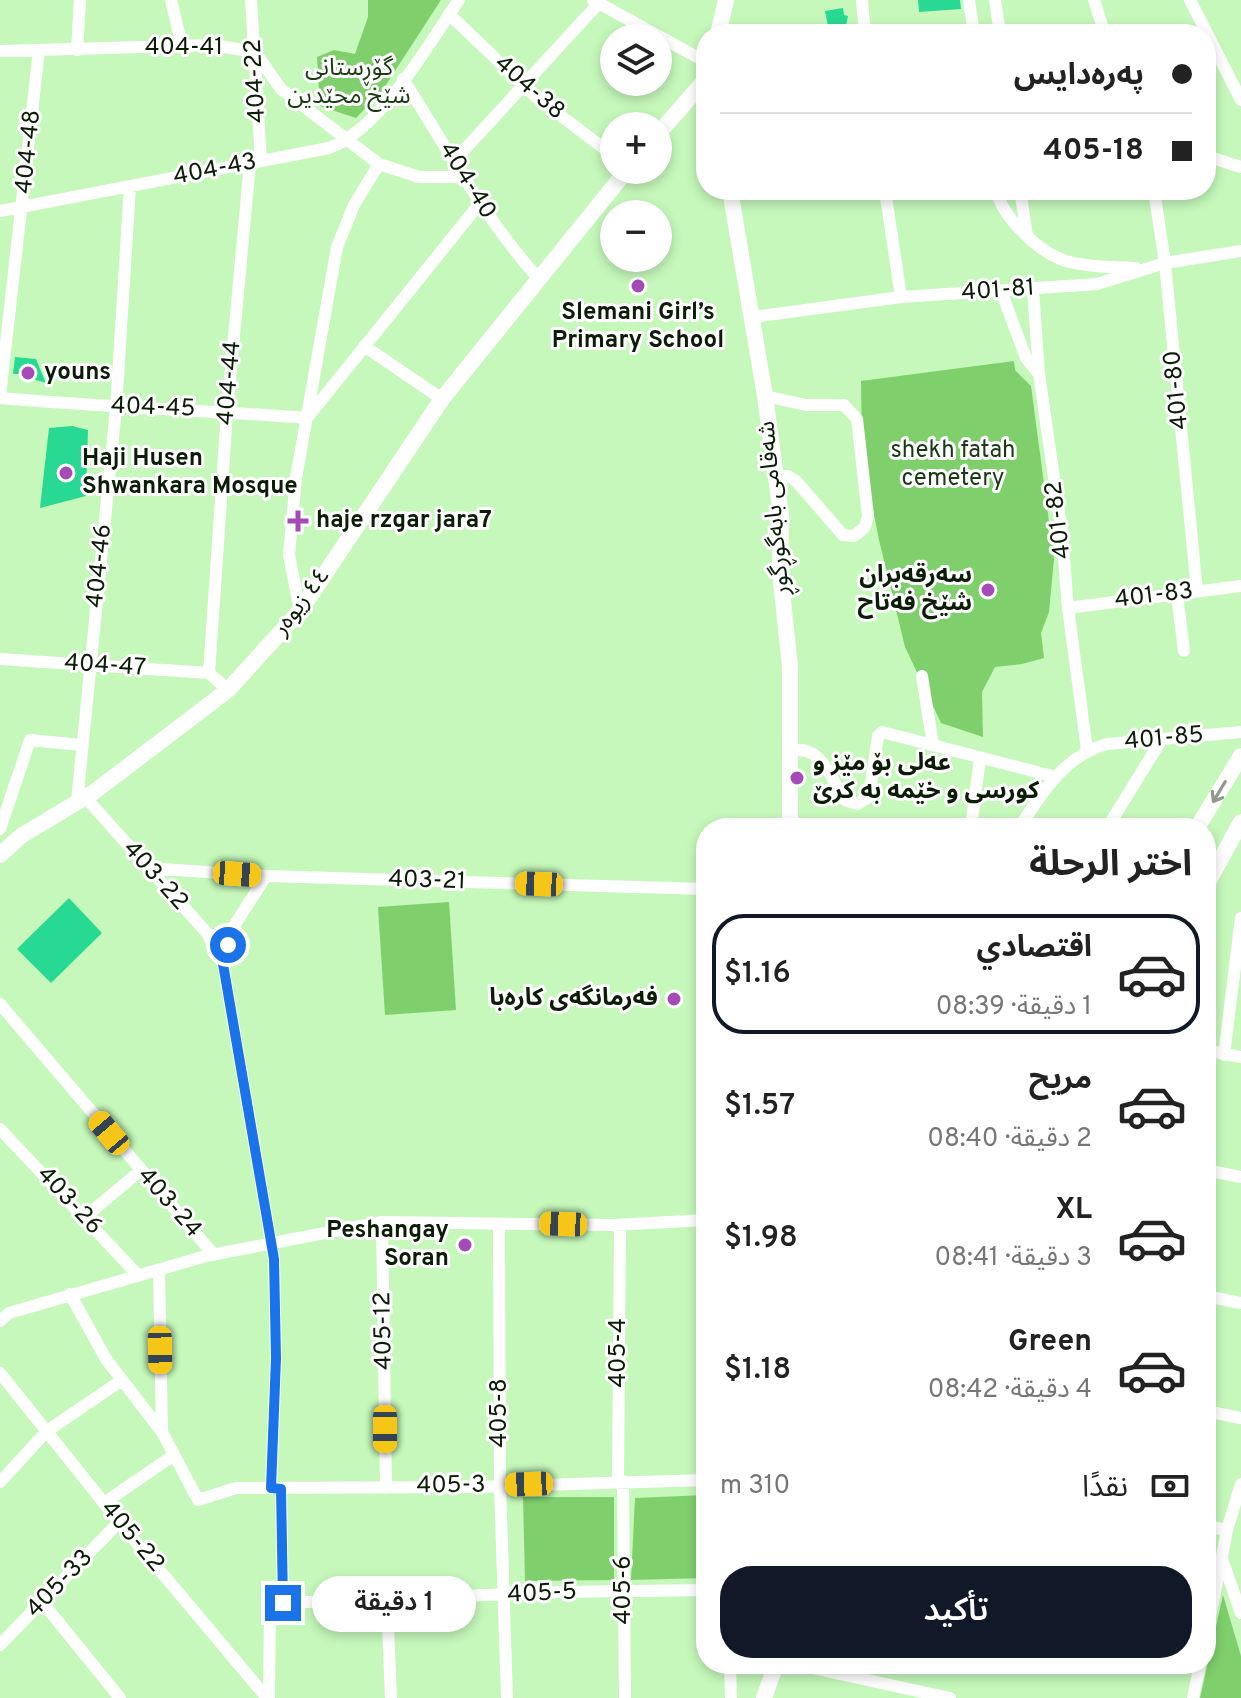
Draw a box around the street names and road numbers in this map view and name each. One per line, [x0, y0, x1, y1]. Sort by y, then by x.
street label: 404-41 [145, 33, 223, 63]
street label: 404-22 [239, 38, 273, 124]
street label: 404-38 [487, 49, 571, 127]
street label: 404-48 [10, 108, 48, 196]
street label: 404-40 [432, 137, 502, 225]
street label: 404-43 [171, 147, 259, 193]
street label: 401-81 [960, 273, 1036, 309]
street label: 404-44 [211, 340, 249, 426]
street label: 401-80 [1158, 349, 1196, 431]
street label: 404-45 [110, 392, 196, 424]
street label: شەقامی بابەگوڕگوڕ [752, 419, 801, 597]
street label: 401-82 [1039, 479, 1079, 561]
street label: 404-46 [81, 523, 119, 609]
street label: ٤٤ زیوەر [266, 562, 338, 643]
street label: 401-83 [1113, 576, 1195, 616]
street label: 404-47 [63, 648, 147, 684]
street label: 401-85 [1123, 721, 1205, 757]
street label: 403-22 [116, 835, 194, 917]
street label: 403-21 [388, 865, 466, 897]
street label: 403-26 [30, 1160, 108, 1242]
street label: 403-24 [130, 1162, 208, 1244]
street label: 405-12 [368, 1292, 400, 1370]
street label: 405-4 [604, 1318, 634, 1388]
street label: 405-8 [485, 1378, 515, 1448]
street label: 405-3 [416, 1470, 486, 1502]
street label: 405-22 [93, 1495, 171, 1579]
street label: 405-33 [20, 1543, 100, 1625]
street label: 405-6 [609, 1555, 639, 1625]
street label: 405-5 [506, 1577, 578, 1611]

